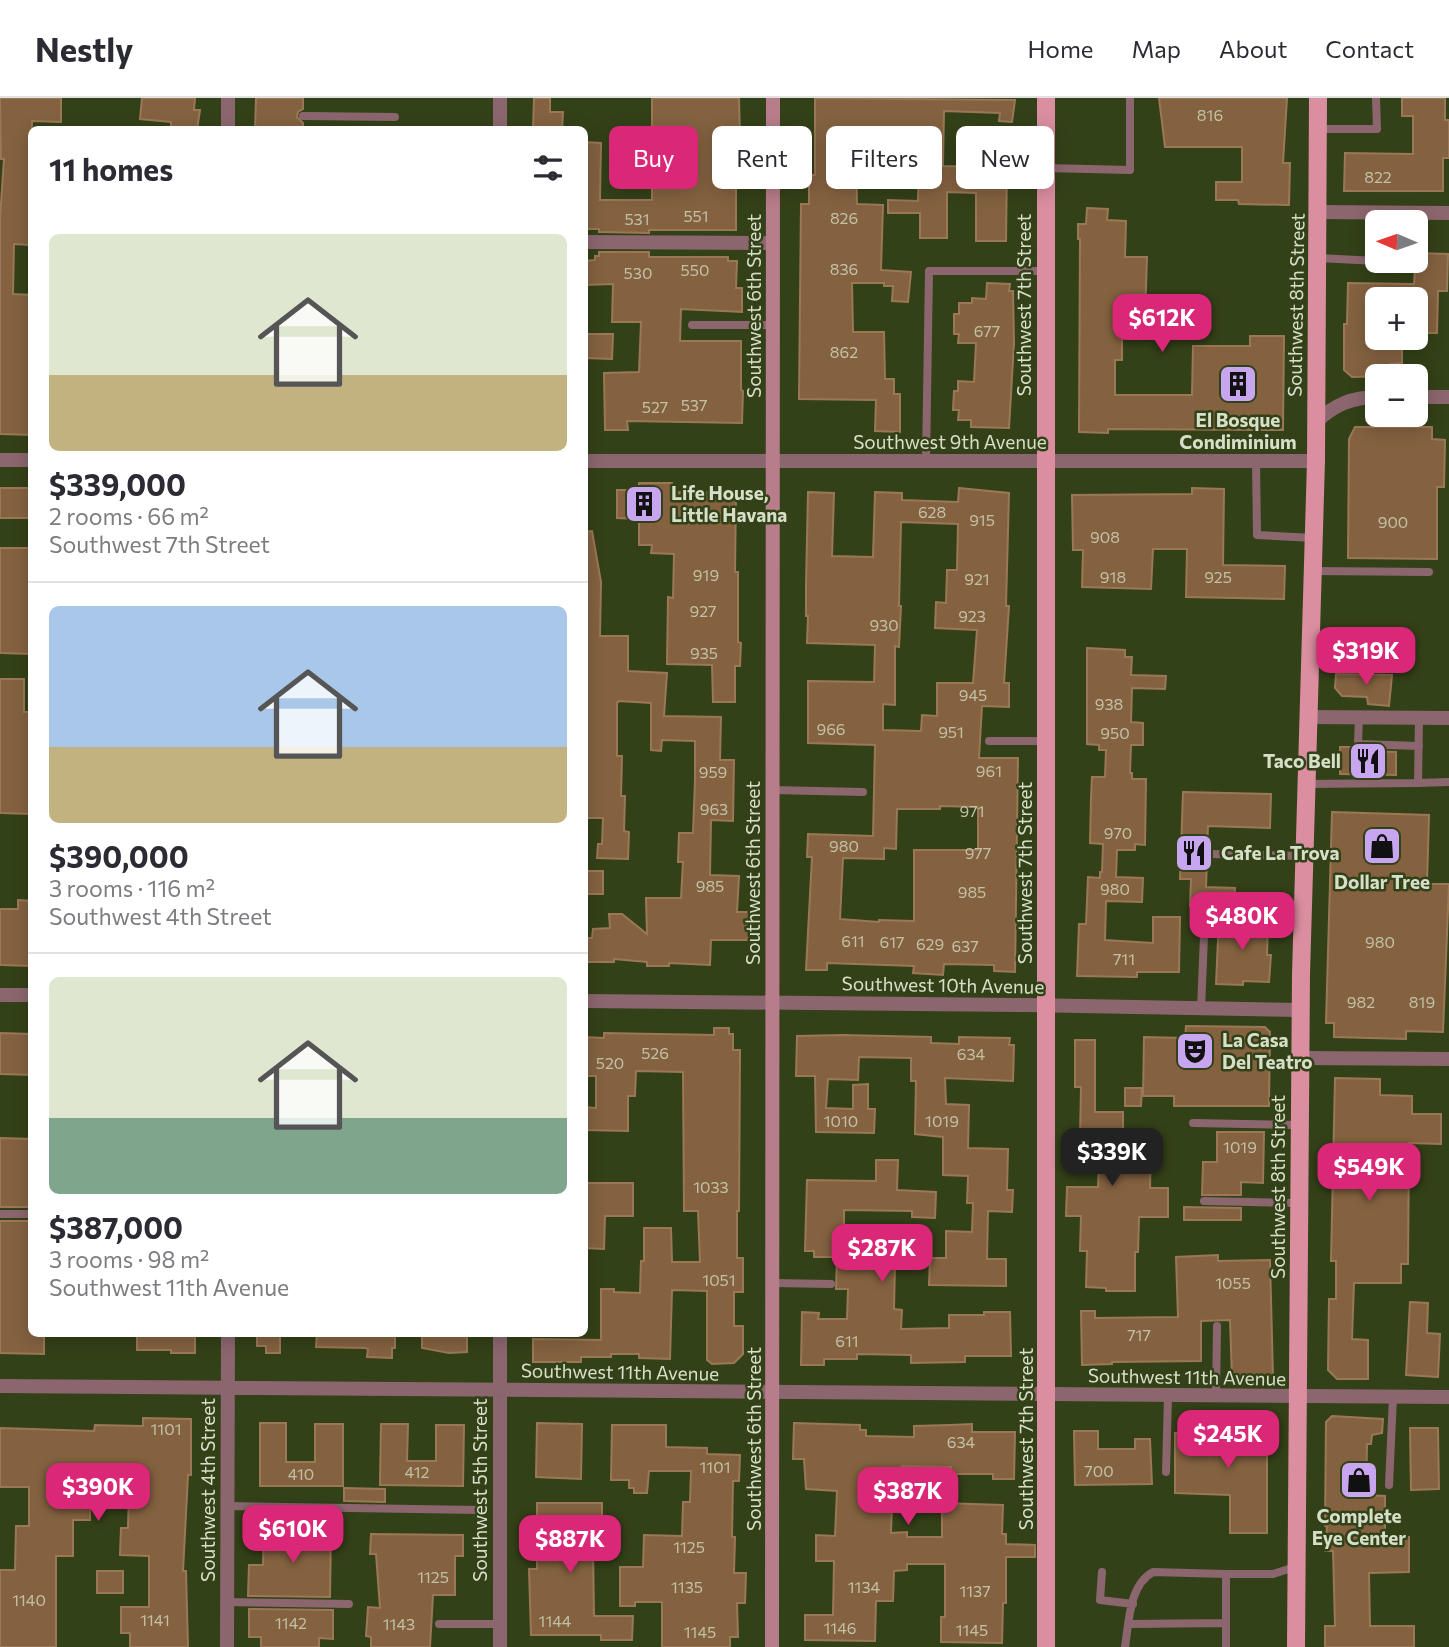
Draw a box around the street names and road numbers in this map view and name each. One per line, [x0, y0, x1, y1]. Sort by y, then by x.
street label: Southwest 8th Street [1282, 213, 1309, 397]
street label: Southwest 6th Street [742, 214, 765, 398]
street label: Southwest 7th Street [1012, 214, 1035, 396]
street label: Southwest 9th Avenue [853, 430, 1047, 453]
street label: Southwest 6th Street [741, 781, 764, 965]
street label: Southwest 7th Street [1013, 782, 1036, 964]
street label: Southwest 10th Avenue [841, 971, 1045, 998]
street label: Southwest 8th Street [1266, 1095, 1289, 1279]
street label: Southwest 6th Street [742, 1347, 765, 1531]
street label: Southwest 7th Street [1014, 1348, 1037, 1530]
street label: Southwest 11th Avenue [521, 1358, 719, 1385]
street label: Southwest 11th Avenue [1088, 1363, 1286, 1390]
street label: Southwest 4th Street [196, 1398, 219, 1582]
street label: Southwest 5th Street [468, 1398, 491, 1582]

